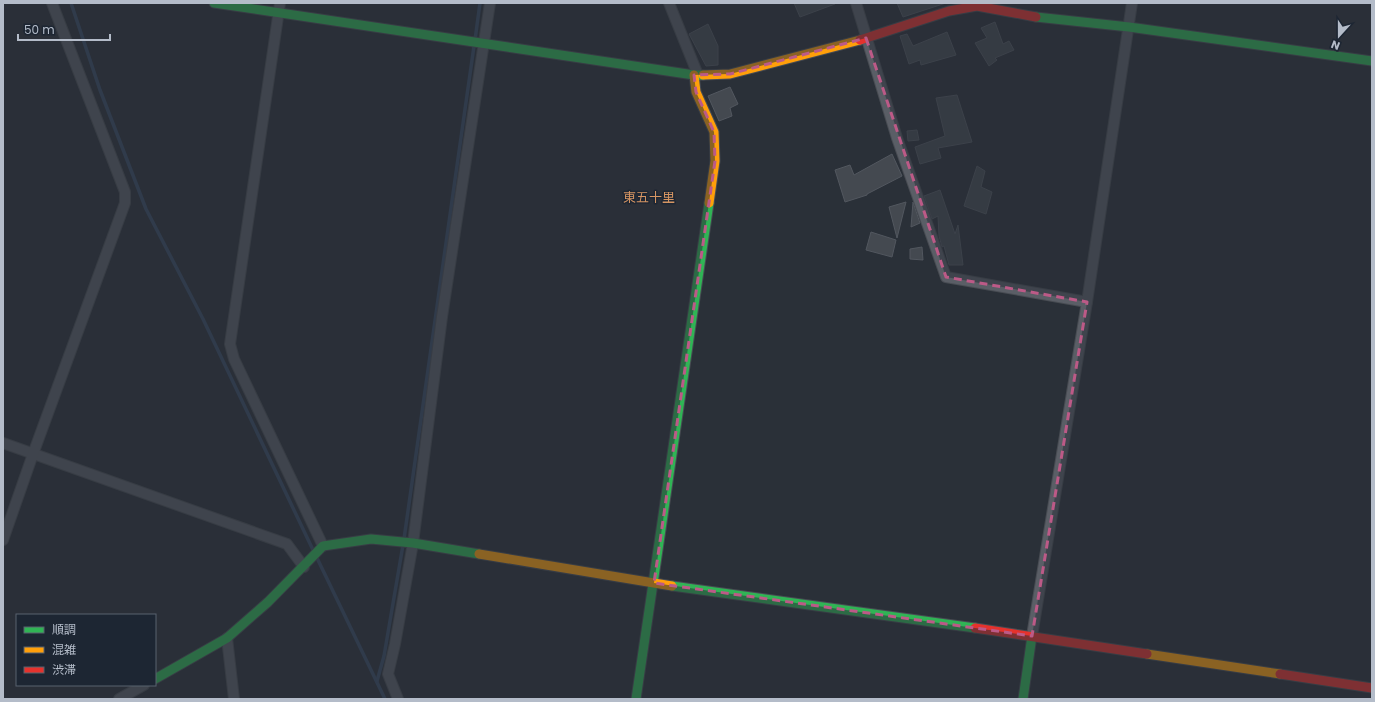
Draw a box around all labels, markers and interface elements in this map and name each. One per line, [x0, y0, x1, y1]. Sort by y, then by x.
scale bar [18, 16, 110, 42]
north arrow [1319, 16, 1359, 56]
text: 50 m [24, 21, 55, 38]
text: N [1329, 36, 1342, 54]
district label: 東五十里 [623, 188, 675, 207]
legend [16, 614, 156, 686]
text: 順調 [52, 621, 76, 638]
text: 混雑 [52, 641, 76, 658]
text: 渋滞 [52, 661, 76, 678]

